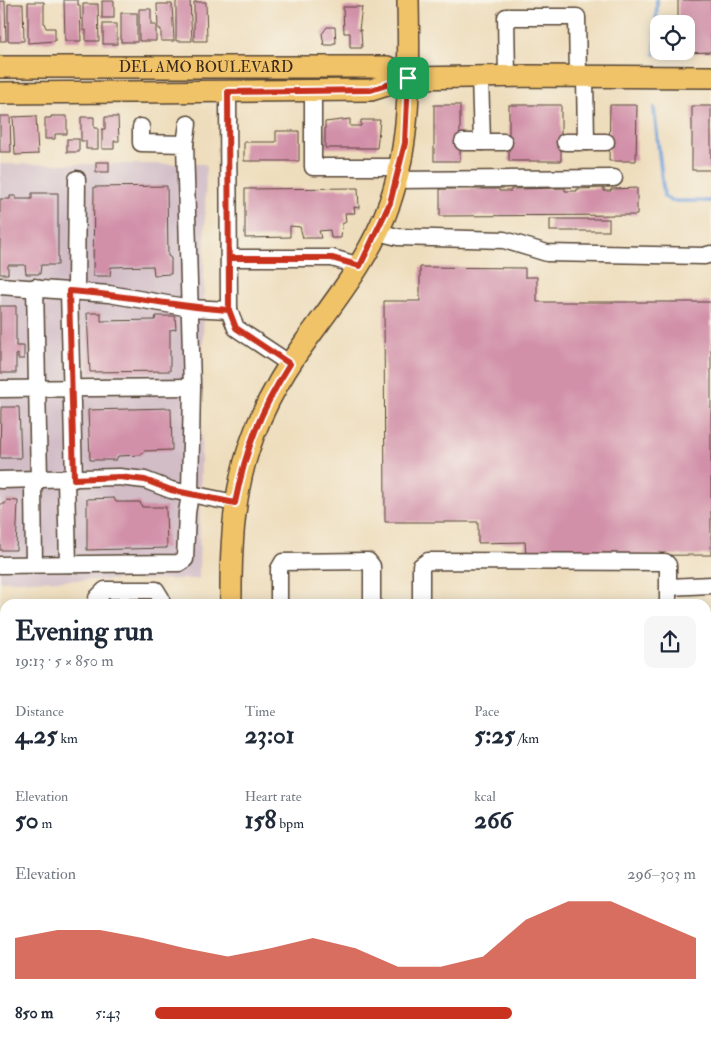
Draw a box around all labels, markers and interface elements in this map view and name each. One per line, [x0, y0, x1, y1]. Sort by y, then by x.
map controls [650, 15, 695, 60]
button: locate [650, 15, 695, 60]
pin [387, 57, 429, 99]
street label: DEL AMO BOULEVARD [119, 58, 293, 77]
icon: arrive [394, 64, 422, 92]
text: Evening run [15, 614, 153, 649]
button: share [644, 616, 696, 668]
text: 19:13 · 5 × 850 m [15, 651, 114, 671]
text: Distance [15, 703, 64, 720]
text: Time [245, 703, 275, 720]
text: Pace [474, 703, 499, 720]
text: 4.25 [15, 720, 57, 751]
text: 23:01 [245, 720, 295, 751]
text: 5:25 [474, 720, 515, 751]
text: km [57, 730, 78, 747]
text: /km [515, 730, 539, 747]
text: Elevation [15, 788, 68, 805]
text: Heart rate [245, 788, 302, 805]
text: kcal [474, 788, 496, 805]
text: 50 [15, 805, 39, 836]
text: 158 [245, 805, 276, 836]
text: 266 [474, 805, 512, 836]
text: m [39, 815, 52, 832]
text: bpm [276, 815, 304, 832]
text: Elevation [15, 864, 76, 884]
text: 296–303 m [627, 864, 696, 884]
text: 850 m [15, 1003, 53, 1023]
text: 5:43 [95, 1003, 121, 1023]

